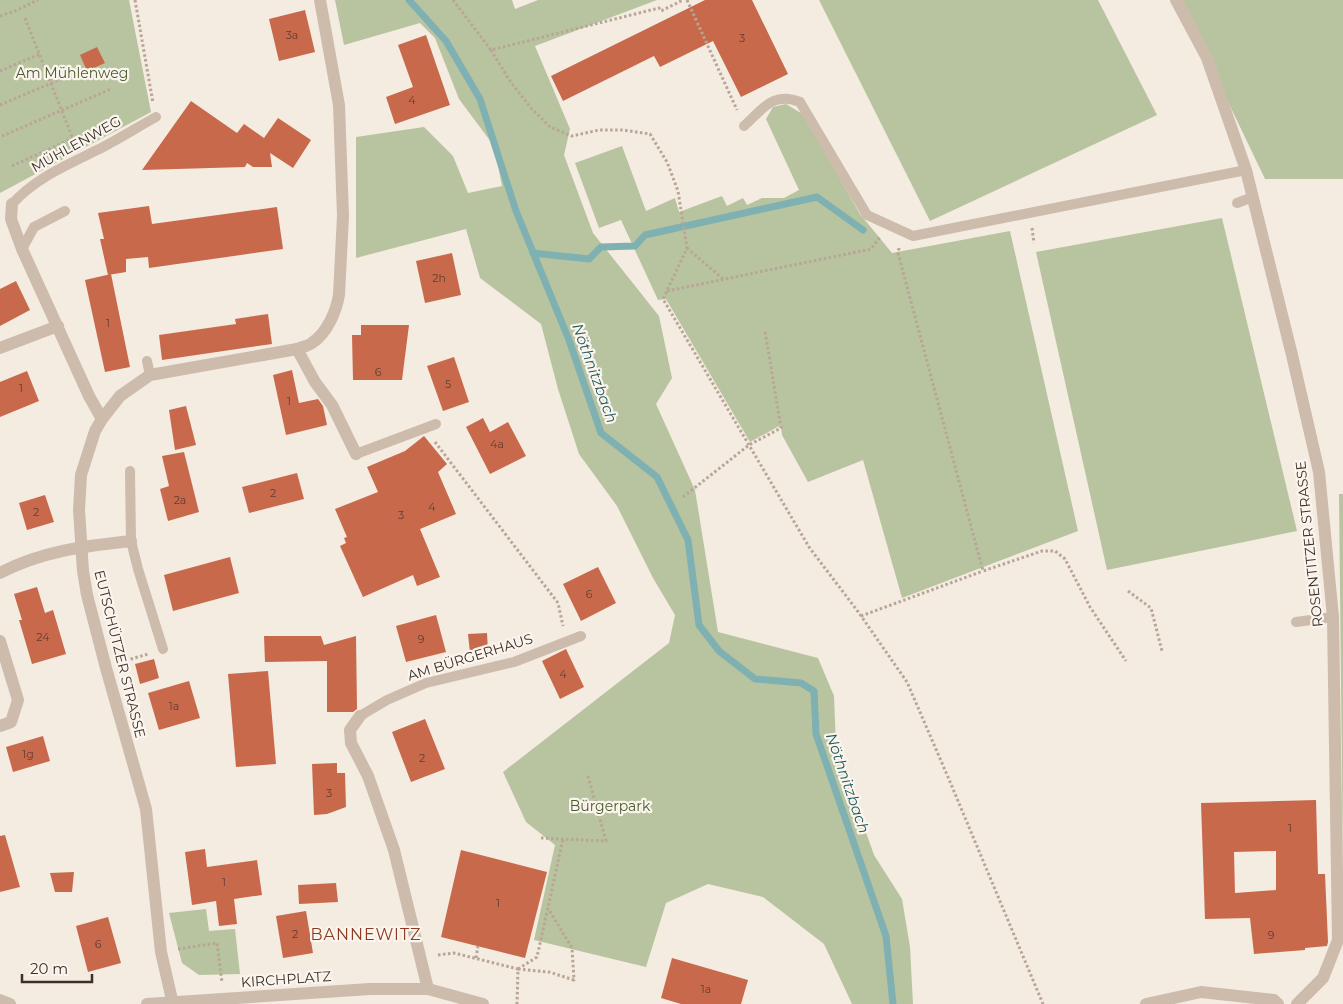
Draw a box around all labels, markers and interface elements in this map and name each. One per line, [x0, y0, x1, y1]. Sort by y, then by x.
house number: 3a [286, 28, 298, 42]
house number: 3 [739, 31, 745, 45]
park label: Am Mühlenweg [16, 64, 128, 82]
house number: 4 [408, 93, 416, 107]
street label: MÜHLENWEG [28, 112, 124, 176]
house number: 2h [432, 271, 446, 285]
house number: 1 [106, 316, 110, 330]
water label: Nöthnitzbach [568, 321, 622, 425]
house number: 6 [375, 365, 382, 379]
house number: 5 [445, 377, 451, 391]
house number: 1 [19, 381, 23, 395]
house number: 1 [287, 394, 291, 408]
house number: 4a [490, 437, 504, 451]
street label: ROSENTITZER STRASSE [1291, 460, 1327, 628]
house number: 2 [270, 486, 276, 500]
house number: 2a [174, 493, 186, 507]
house number: 4 [428, 500, 436, 514]
house number: 2 [33, 505, 39, 519]
house number: 3 [398, 508, 404, 522]
street label: EUTSCHÜTZER STRASSE [90, 568, 150, 740]
house number: 6 [586, 587, 593, 601]
street label: AM BÜRGERHAUS [405, 629, 535, 685]
house number: 24 [36, 630, 50, 644]
house number: 9 [418, 632, 425, 646]
house number: 4 [559, 667, 567, 681]
house number: 1a [169, 699, 179, 713]
water label: Nöthnitzbach [822, 730, 874, 836]
house number: 1g [22, 747, 34, 761]
house number: 2 [419, 751, 425, 765]
house number: 3 [326, 786, 332, 800]
park label: Bürgerpark [570, 797, 651, 815]
house number: 1 [1288, 821, 1292, 835]
house number: 1 [222, 875, 226, 889]
house number: 1 [496, 896, 500, 910]
district label: BANNEWITZ [311, 925, 422, 944]
house number: 2 [292, 927, 298, 941]
house number: 9 [1268, 928, 1275, 942]
house number: 6 [95, 937, 102, 951]
scale bar [22, 952, 92, 984]
text: 20 m [30, 959, 68, 978]
street label: KIRCHPLATZ [240, 967, 332, 991]
house number: 1a [701, 982, 711, 996]

